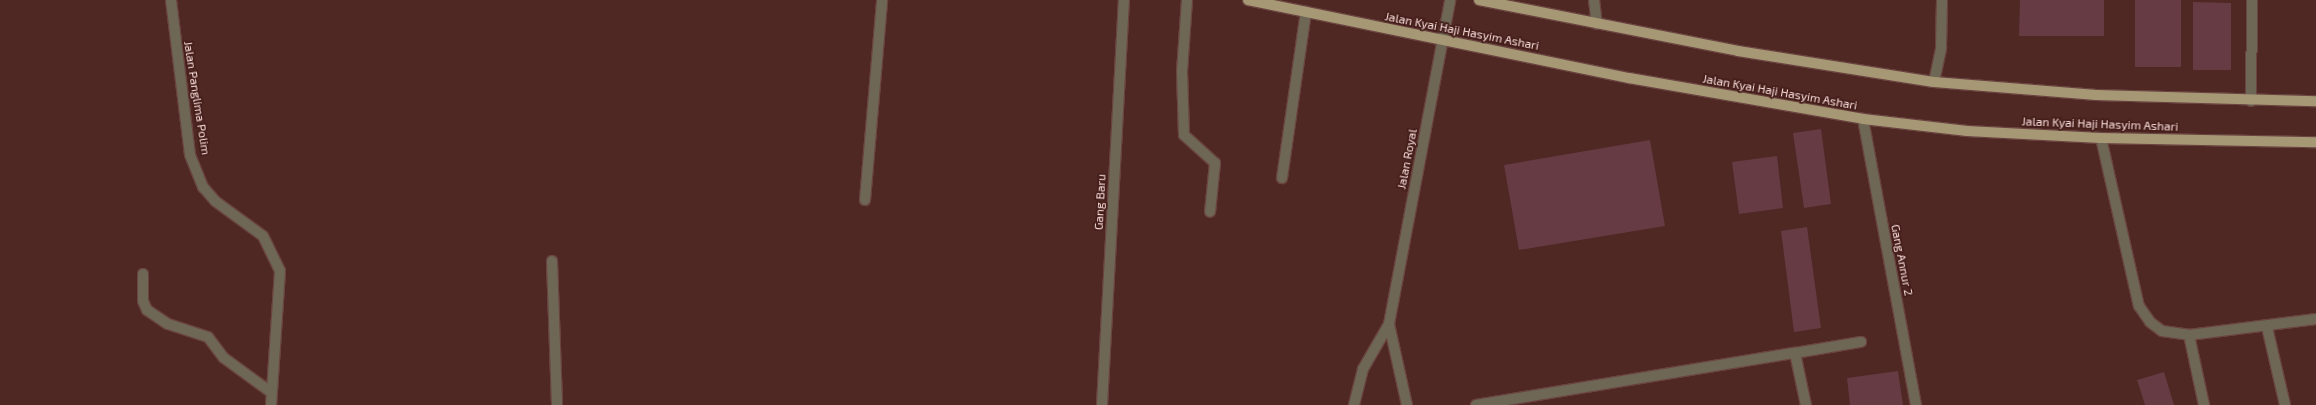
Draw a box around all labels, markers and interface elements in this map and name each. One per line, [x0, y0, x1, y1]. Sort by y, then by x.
street label: Jalan Kyai Haji Hasyim Ashari [1384, 9, 1540, 53]
street label: Jalan Panglima Polim [181, 40, 213, 156]
street label: Jalan Kyai Haji Hasyim Ashari [1701, 71, 1859, 113]
street label: Jalan Kyai Haji Hasyim Ashari [2021, 114, 2179, 134]
street label: Jalan Royal [1394, 128, 1420, 190]
street label: Gang Baru [1091, 174, 1109, 230]
street label: Gang Annur 2 [1888, 223, 1916, 297]

